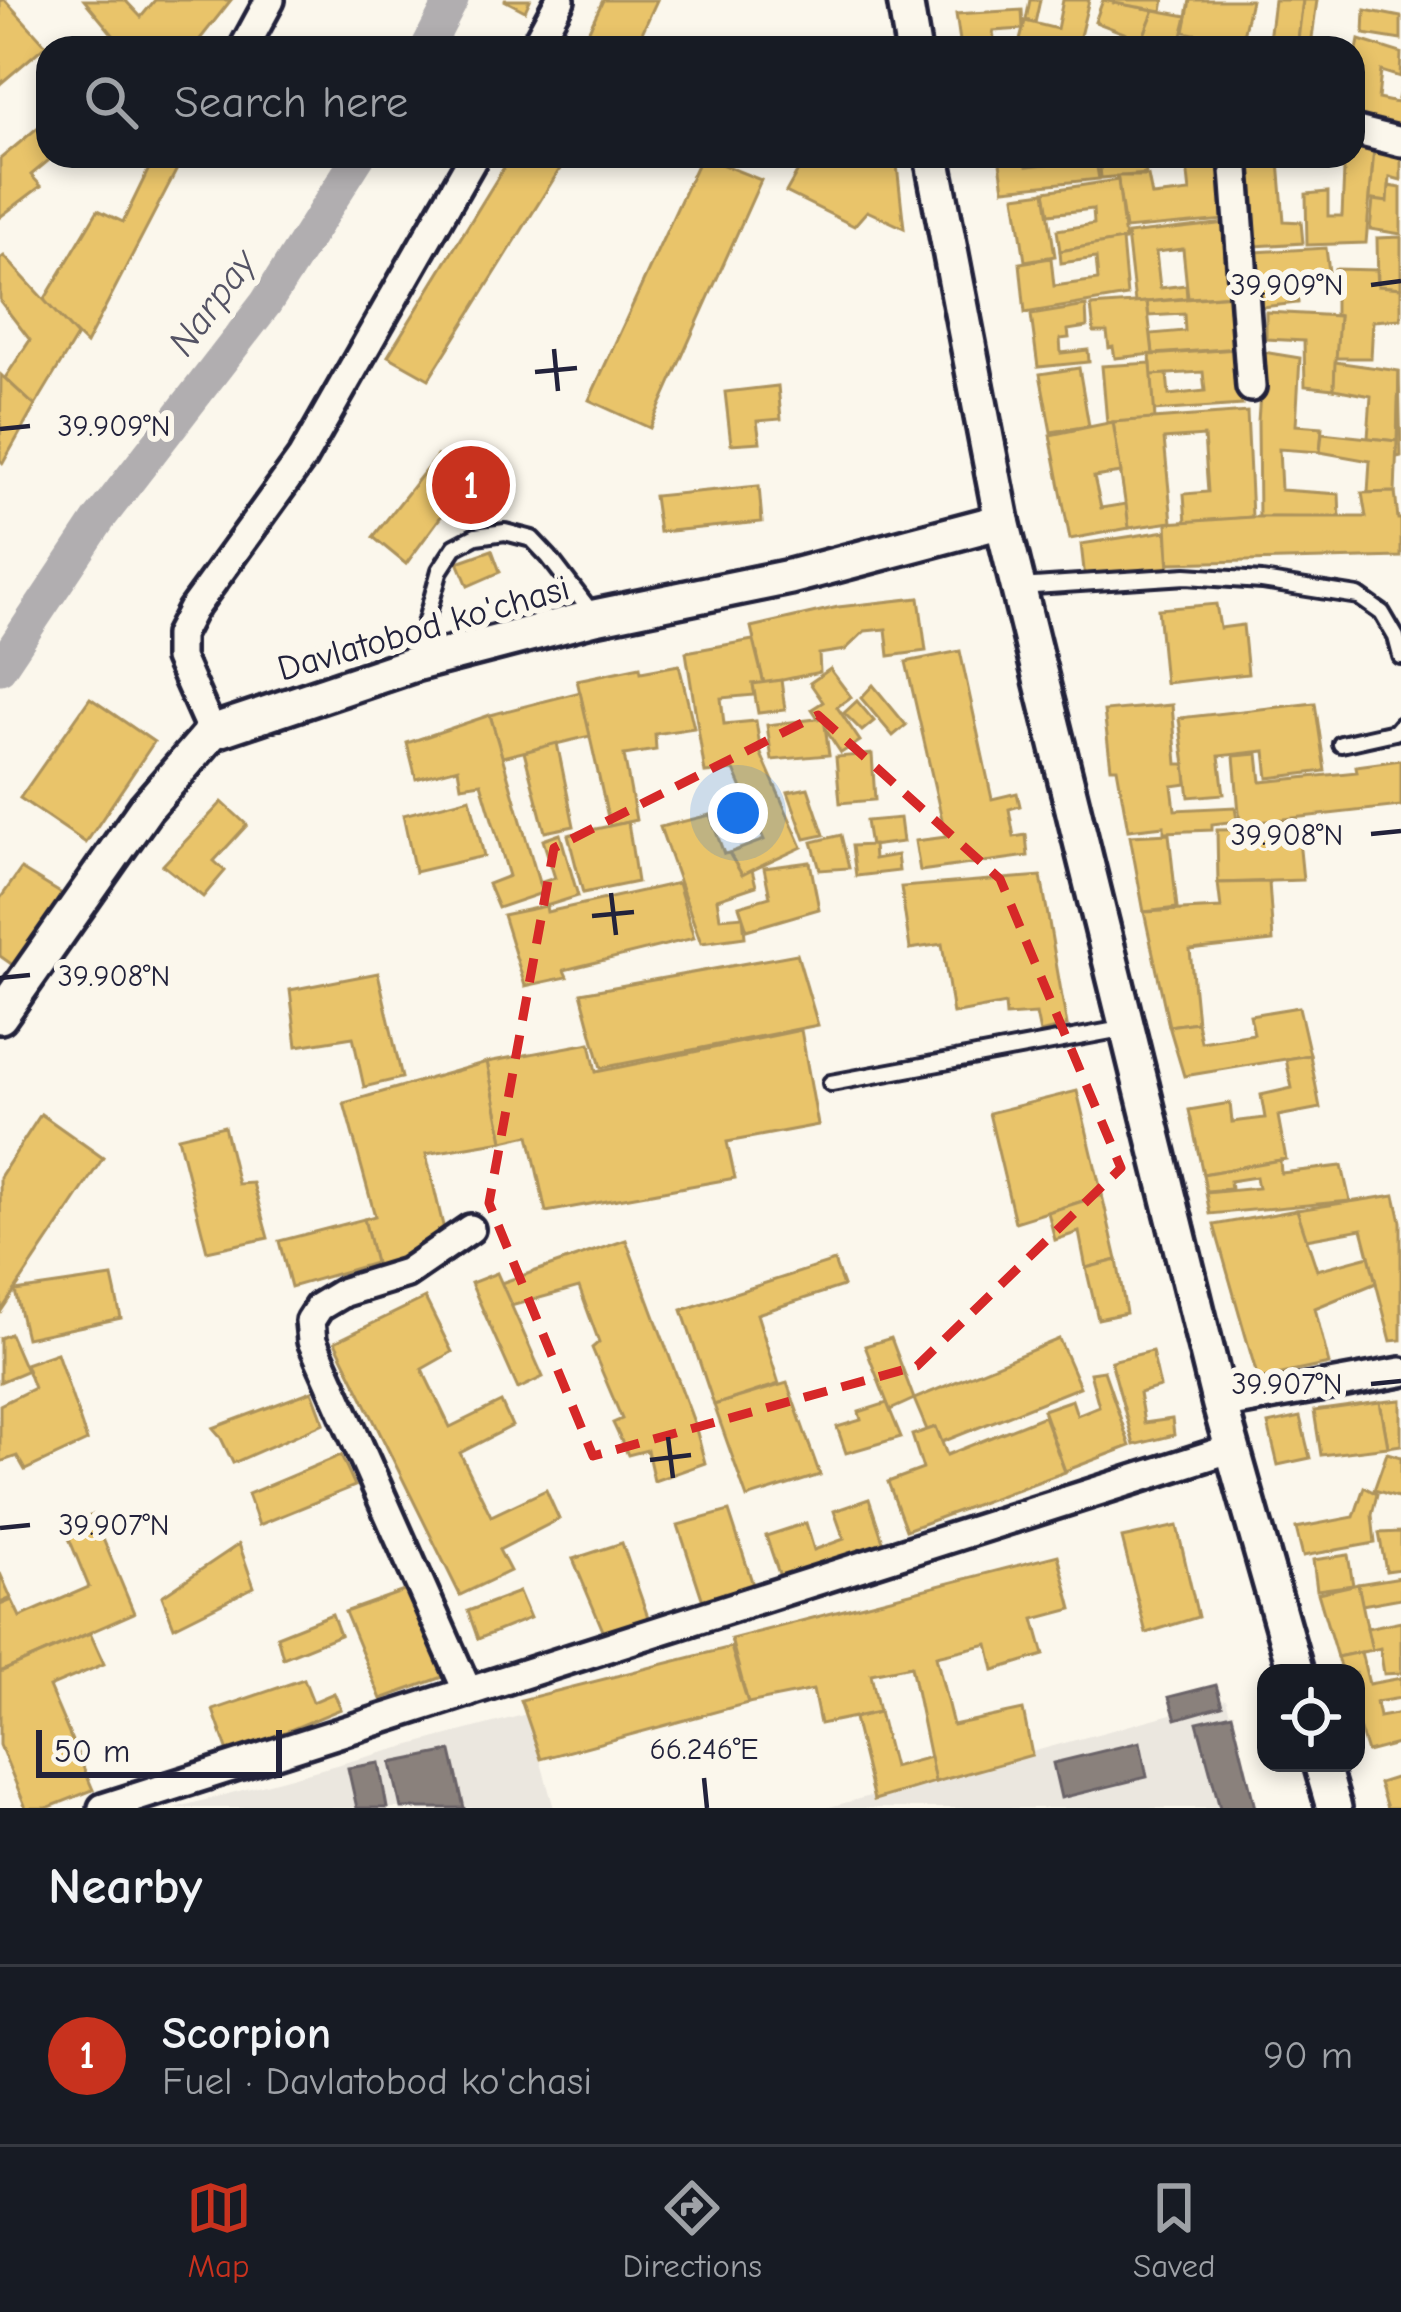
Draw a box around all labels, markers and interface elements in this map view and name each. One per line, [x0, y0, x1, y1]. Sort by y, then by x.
search box [36, 36, 1365, 168]
icon: search [78, 69, 144, 135]
text: Search here [174, 76, 408, 128]
water label: Narpay [159, 239, 267, 364]
text: 39.909°N [1231, 268, 1343, 303]
text: 39.909°N [58, 409, 170, 444]
pin: 1 [432, 440, 510, 530]
street label: Davlatobod ko'chasi [273, 567, 574, 690]
your location [708, 783, 768, 843]
text: 39.908°N [1231, 818, 1343, 853]
text: 39.908°N [58, 959, 170, 994]
text: 39.907°N [1231, 1367, 1343, 1402]
text: 39.907°N [58, 1508, 170, 1543]
map controls [1257, 1664, 1365, 1772]
button: locate [1257, 1664, 1365, 1772]
scale bar [36, 1724, 282, 1777]
text: 50 m [54, 1732, 130, 1770]
text: 66.246°E [650, 1732, 758, 1767]
text: Nearby [48, 1857, 202, 1916]
text: Scorpion [162, 2007, 331, 2059]
text: 1 [79, 2033, 95, 2078]
text: 90 m [1263, 2033, 1353, 2078]
text: Fuel · Davlatobod ko'chasi [162, 2059, 592, 2104]
tab: Map [186, 2175, 252, 2285]
tab: Directions [623, 2175, 762, 2285]
tab: Saved [1133, 2175, 1215, 2285]

